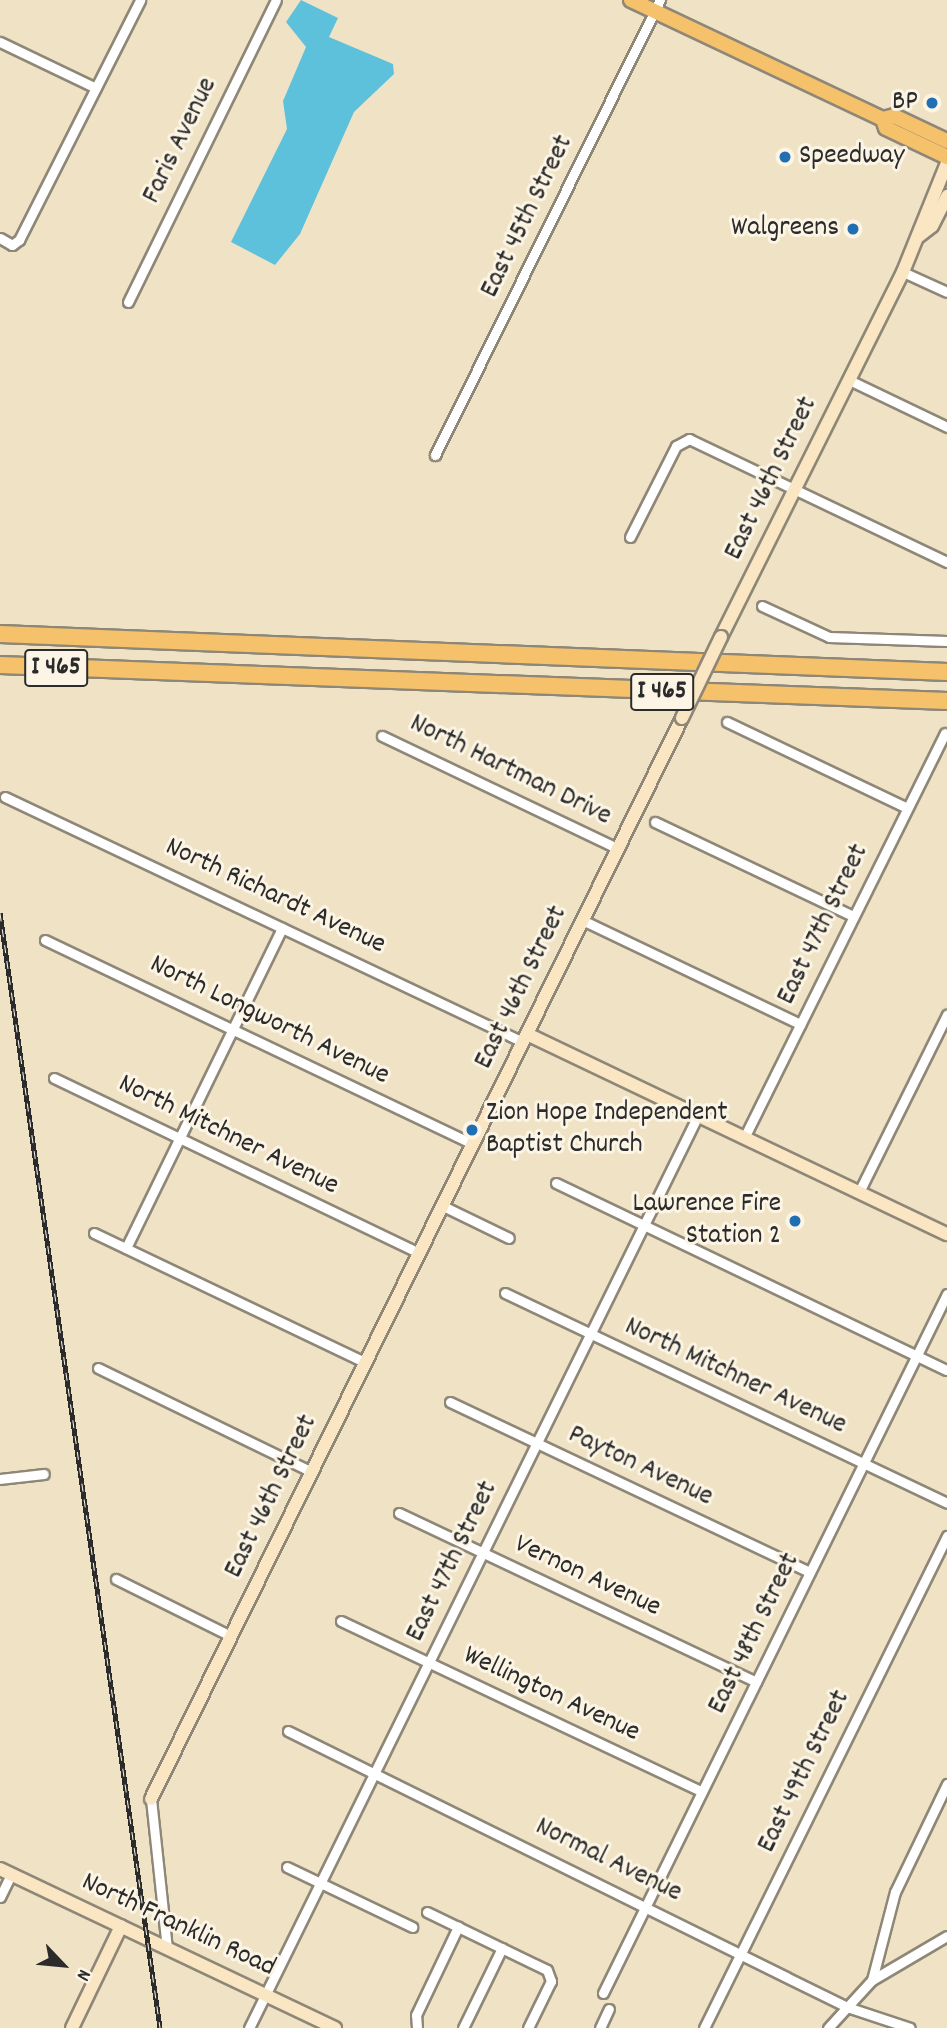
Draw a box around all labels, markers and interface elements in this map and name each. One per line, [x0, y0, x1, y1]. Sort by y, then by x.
street label: Faris Avenue [136, 73, 226, 209]
place label: BP [892, 86, 918, 120]
marker: BP [924, 95, 940, 111]
street label: East 45th Street [474, 130, 582, 304]
place label: Speedway [799, 140, 905, 174]
marker: Speedway [777, 149, 793, 165]
place label: Walgreens [731, 212, 839, 246]
marker: Walgreens [845, 221, 861, 237]
street label: East 46th Street [718, 392, 826, 566]
road number: I 465 [23, 646, 89, 690]
road number: I 465 [629, 670, 695, 714]
street label: North Hartman Drive [404, 708, 616, 834]
street label: North Richardt Avenue [160, 831, 390, 963]
street label: East 47th Street [771, 839, 877, 1011]
street label: East 46th Street [468, 901, 576, 1075]
street label: North Longworth Avenue [144, 948, 394, 1094]
street label: North Mitchner Avenue [112, 1068, 344, 1204]
place label: Zion Hope Independent Baptist Church [486, 1097, 728, 1163]
marker: Zion Hope Independent Baptist Church [464, 1122, 480, 1138]
place label: Lawrence Fire Station 2 [632, 1188, 781, 1254]
marker: Lawrence Fire Station 2 [787, 1213, 803, 1229]
street label: North Mitchner Avenue [619, 1311, 851, 1443]
street label: East 46th Street [218, 1410, 326, 1584]
street label: Payton Avenue [562, 1419, 718, 1515]
street label: East 47th Street [400, 1476, 506, 1648]
street label: Vernon Avenue [509, 1528, 665, 1626]
street label: East 48th Street [702, 1548, 808, 1720]
street label: Wellington Avenue [457, 1639, 645, 1751]
street label: East 49th Street [751, 1685, 859, 1859]
street label: Normal Avenue [529, 1811, 687, 1911]
street label: North Franklin Road [76, 1866, 280, 1986]
north arrow [28, 1930, 98, 2000]

